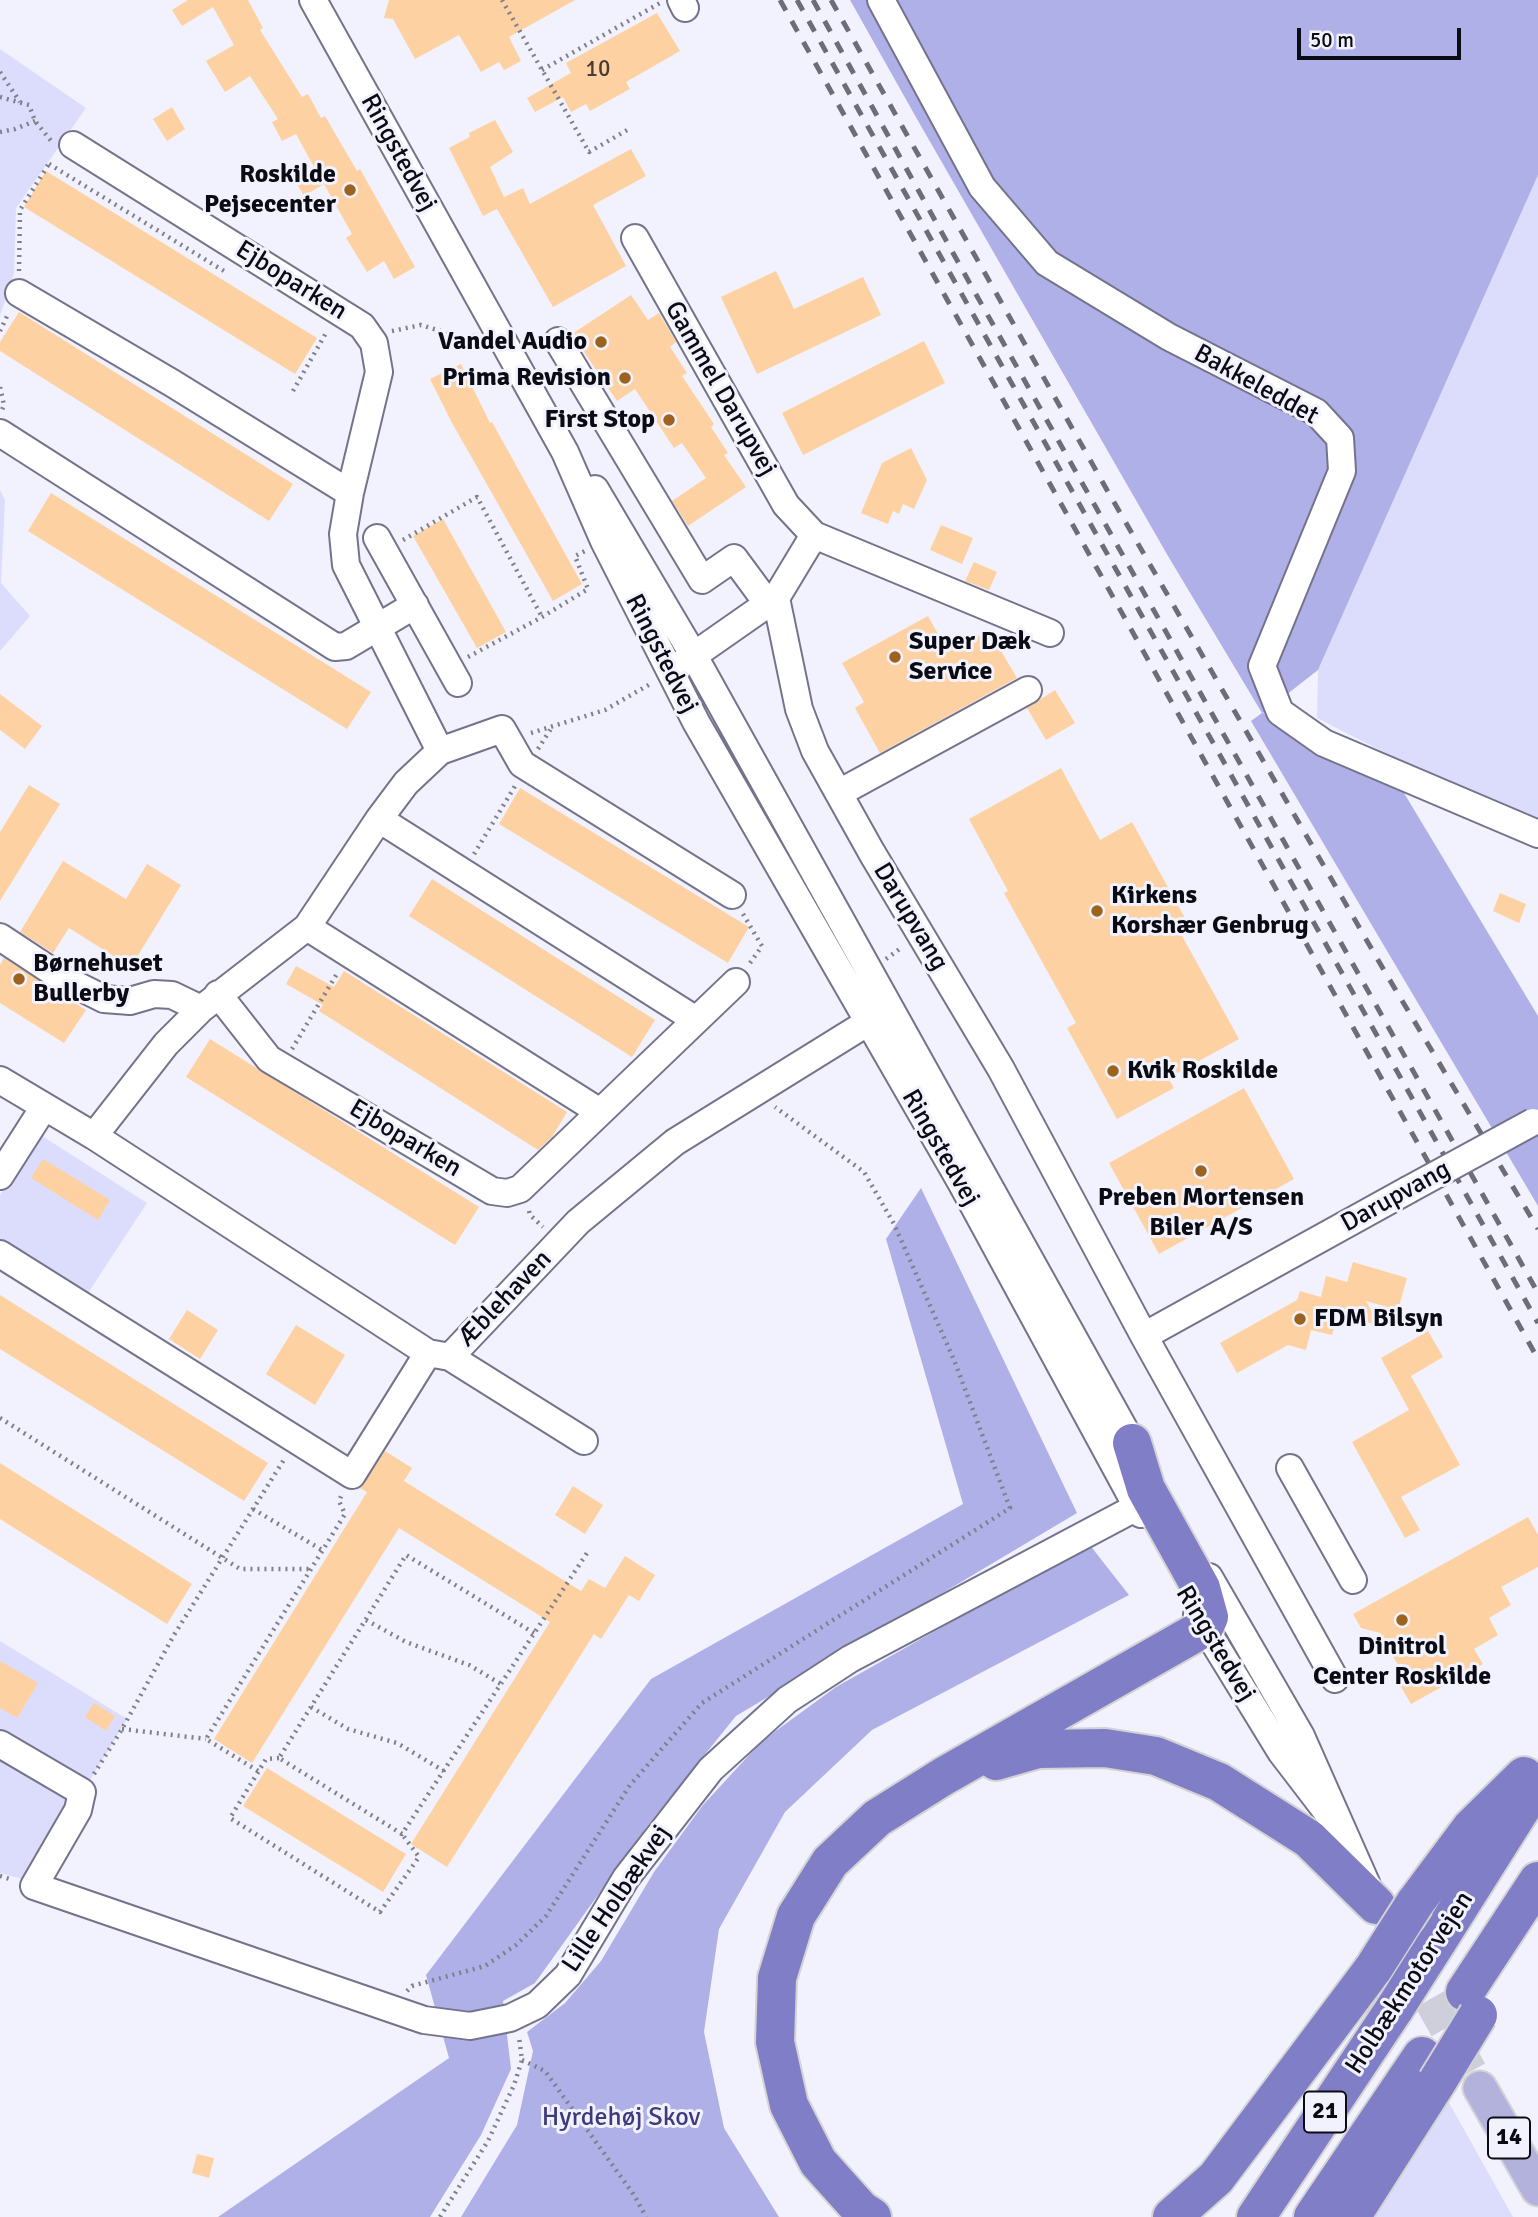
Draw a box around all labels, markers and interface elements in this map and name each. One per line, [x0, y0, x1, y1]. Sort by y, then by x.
scale bar [1300, 14, 1464, 58]
text: 50 m [1310, 27, 1354, 53]
house number: 10 [586, 56, 610, 84]
street label: Ringstedvej [353, 89, 443, 217]
place label: Roskilde Pejsecenter [204, 159, 336, 220]
marker: Roskilde Pejsecenter [342, 182, 358, 198]
street label: Ejboparken [230, 235, 352, 327]
street label: Gammel Darupvej [657, 296, 783, 482]
place label: Vandel Audio [438, 326, 587, 358]
marker: Vandel Audio [593, 334, 609, 350]
street label: Bakkeleddet [1188, 338, 1324, 432]
place label: Prima Revision [442, 362, 611, 394]
marker: Prima Revision [617, 370, 633, 386]
place label: First Stop [544, 404, 655, 436]
marker: First Stop [661, 412, 677, 428]
street label: Ringstedvej [618, 589, 704, 719]
place label: Super Dæk Service [909, 626, 1031, 688]
marker: Super Dæk Service [887, 649, 903, 665]
street label: Darupvang [866, 857, 954, 977]
place label: Kirkens Korshær Genbrug [1111, 880, 1309, 942]
marker: Kirkens Korshær Genbrug [1089, 903, 1105, 919]
place label: Børnehuset Bullerby [33, 948, 163, 1010]
marker: Børnehuset Bullerby [11, 971, 27, 987]
place label: Kvik Roskilde [1127, 1055, 1278, 1087]
marker: Kvik Roskilde [1105, 1063, 1121, 1079]
street label: Ringstedvej [894, 1084, 986, 1212]
street label: Ejboparken [343, 1093, 467, 1185]
street label: Darupvang [1336, 1154, 1456, 1240]
marker: Preben Mortensen Biler A/S [1193, 1163, 1209, 1179]
place label: Preben Mortensen Biler A/S [1098, 1182, 1304, 1244]
street label: Æblehaven [451, 1244, 559, 1354]
place label: FDM Bilsyn [1314, 1303, 1443, 1335]
marker: FDM Bilsyn [1292, 1311, 1308, 1327]
street label: Ringstedvej [1168, 1581, 1262, 1707]
marker: Dinitrol Center Roskilde [1394, 1612, 1410, 1628]
place label: Dinitrol Center Roskilde [1313, 1631, 1491, 1692]
street label: Lille Holbækvej [556, 1819, 678, 1979]
street label: Holbækmotorvejen [1339, 1886, 1481, 2080]
road number: 21 [1304, 2092, 1346, 2132]
park label: Hyrdehøj Skov [542, 2102, 700, 2134]
road number: 14 [1488, 2118, 1530, 2158]

